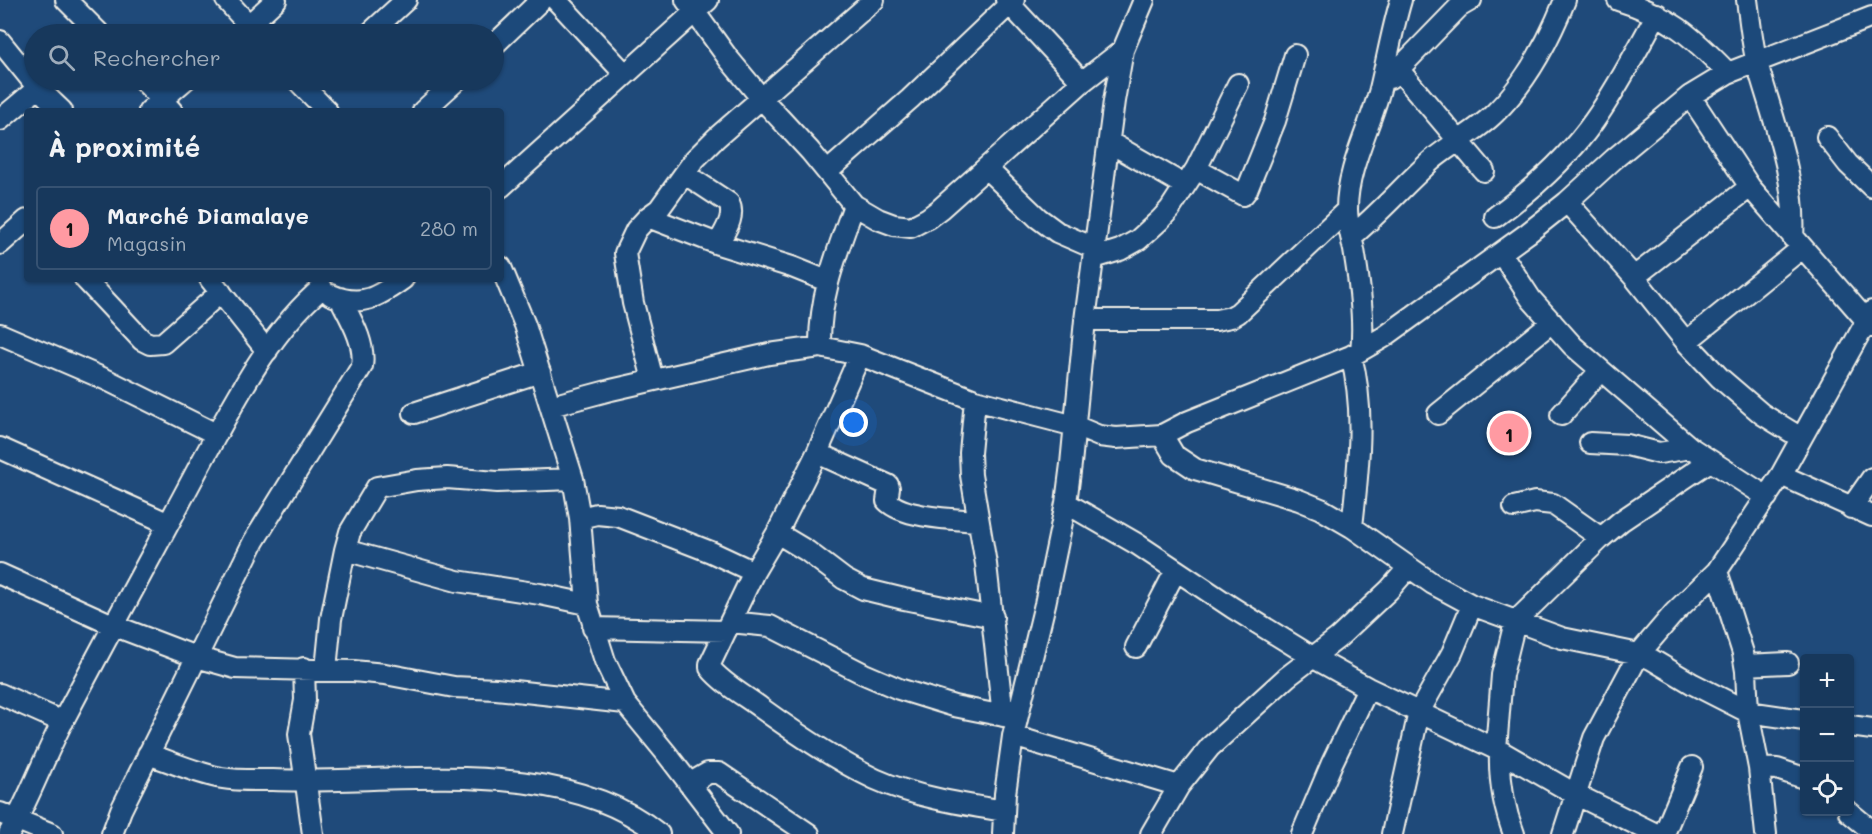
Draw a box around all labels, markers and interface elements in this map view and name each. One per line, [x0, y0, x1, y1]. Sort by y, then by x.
search box [24, 24, 504, 90]
icon: search [45, 41, 78, 74]
text: Rechercher [93, 43, 221, 72]
text: À proximité [48, 130, 200, 164]
text: Marché Diamalaye [107, 201, 309, 230]
text: 1 [65, 215, 74, 241]
text: 280 m [420, 215, 478, 241]
text: Magasin [107, 230, 186, 256]
your location [839, 408, 868, 437]
pin: 1 [1490, 410, 1528, 456]
map controls [1800, 654, 1854, 816]
button: + [1800, 654, 1854, 708]
button: − [1800, 708, 1854, 762]
button: locate [1800, 762, 1854, 816]

